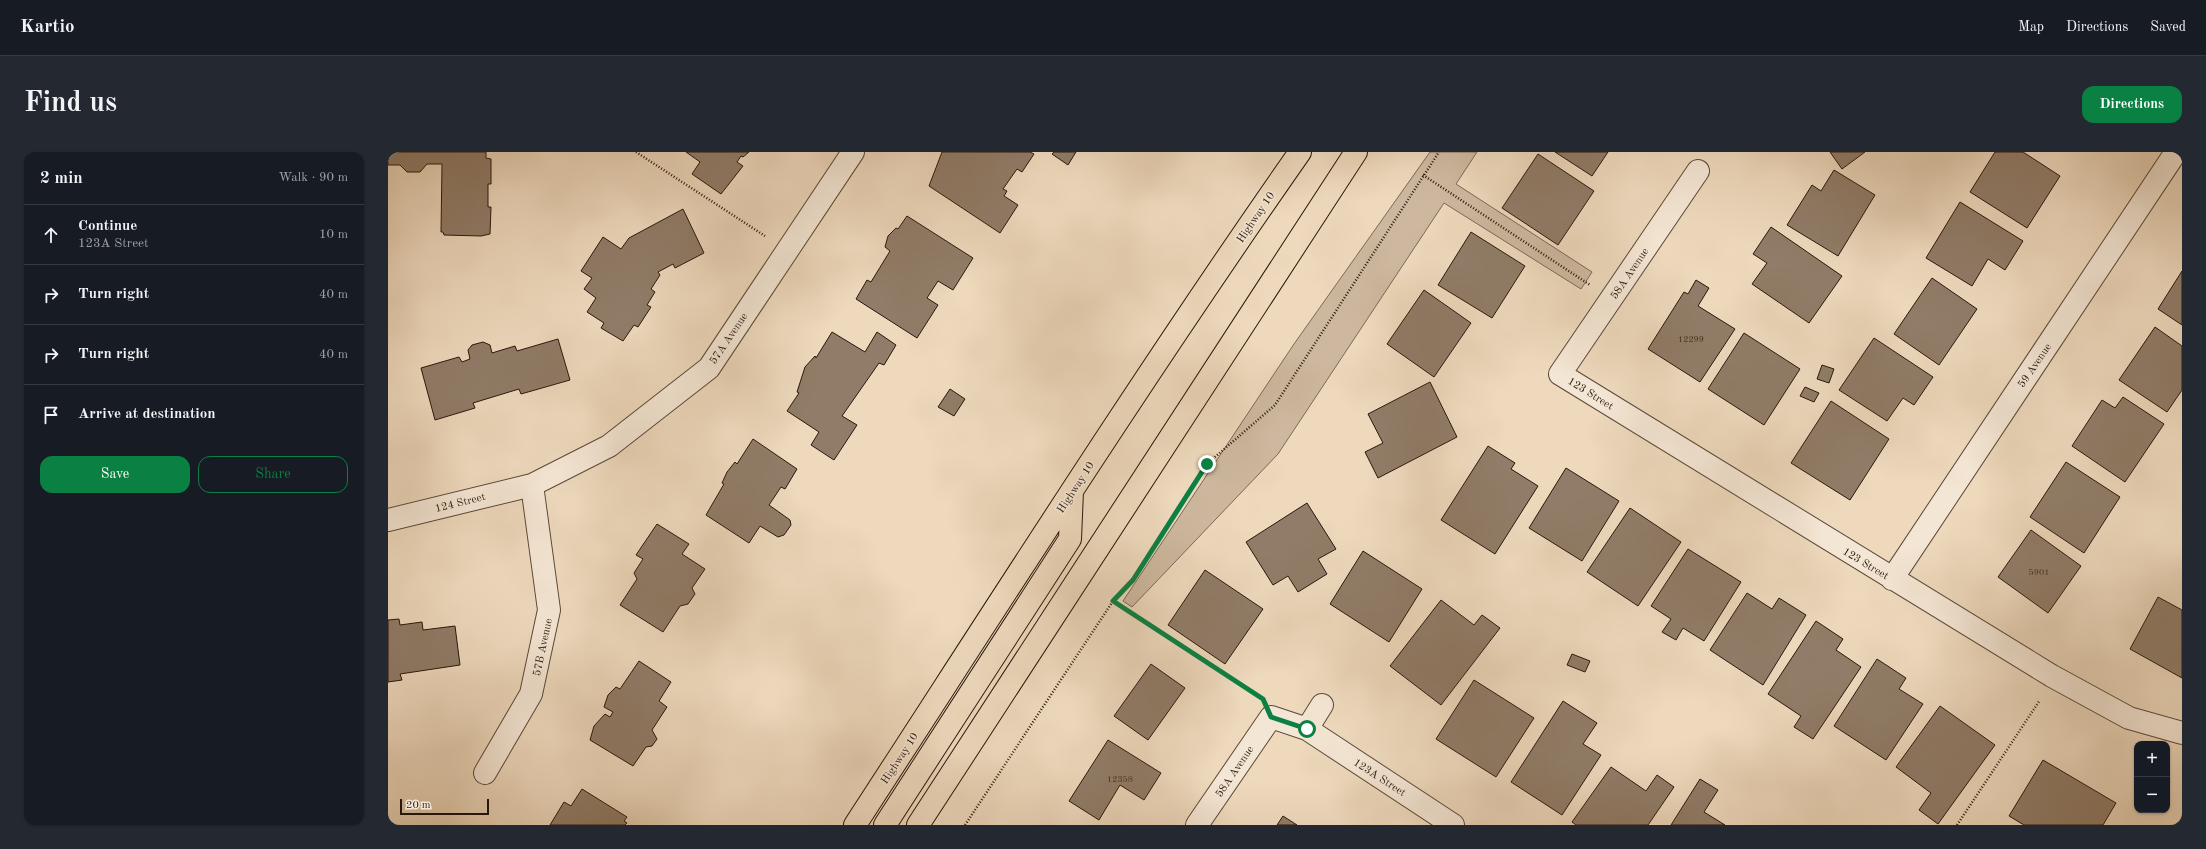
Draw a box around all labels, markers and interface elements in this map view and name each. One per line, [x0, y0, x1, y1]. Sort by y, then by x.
text: Kartio [20, 18, 75, 37]
text: Map [2018, 20, 2044, 34]
text: Directions [2066, 20, 2128, 34]
text: Saved [2150, 20, 2186, 34]
button: Directions [2082, 86, 2182, 123]
text: Find us [24, 90, 117, 118]
text: 2 min [40, 170, 83, 187]
text: Walk · 90 m [279, 171, 348, 184]
street label: Highway 10 [1235, 190, 1277, 245]
text: Continue [78, 219, 137, 234]
icon: ahead [40, 224, 62, 246]
text: 10 m [319, 228, 348, 241]
text: 123A Street [78, 237, 149, 250]
street label: 58A Avenue [1609, 246, 1651, 301]
icon: right [40, 284, 62, 306]
text: Turn right [78, 287, 149, 302]
text: 40 m [319, 288, 348, 301]
street label: 57A Avenue [708, 311, 750, 366]
house number: 12299 [1678, 335, 1704, 344]
street label: 59 Avenue [2016, 342, 2054, 390]
icon: right [40, 344, 62, 366]
text: Turn right [78, 347, 149, 362]
text: 40 m [319, 348, 348, 361]
street label: 123 Street [1566, 376, 1615, 413]
icon: arrive [40, 404, 62, 426]
text: Arrive at destination [78, 407, 216, 422]
route end [1198, 455, 1216, 473]
button: Save [40, 456, 190, 493]
button: Share [198, 456, 348, 493]
street label: Highway 10 [1056, 460, 1097, 515]
street label: 124 Street [434, 492, 487, 515]
street label: 123 Street [1840, 546, 1890, 582]
house number: 5901 [2029, 568, 2049, 577]
street label: 57B Avenue [532, 618, 555, 677]
route start [1298, 720, 1316, 738]
street label: Highway 10 [880, 731, 921, 786]
map controls [2134, 741, 2170, 813]
button: + [2134, 741, 2170, 777]
street label: 58A Avenue [1214, 744, 1256, 799]
street label: 123A Street [1351, 757, 1407, 799]
house number: 12358 [1107, 775, 1133, 784]
button: − [2134, 777, 2170, 813]
scale bar [400, 797, 489, 816]
text: 20 m [406, 800, 431, 811]

